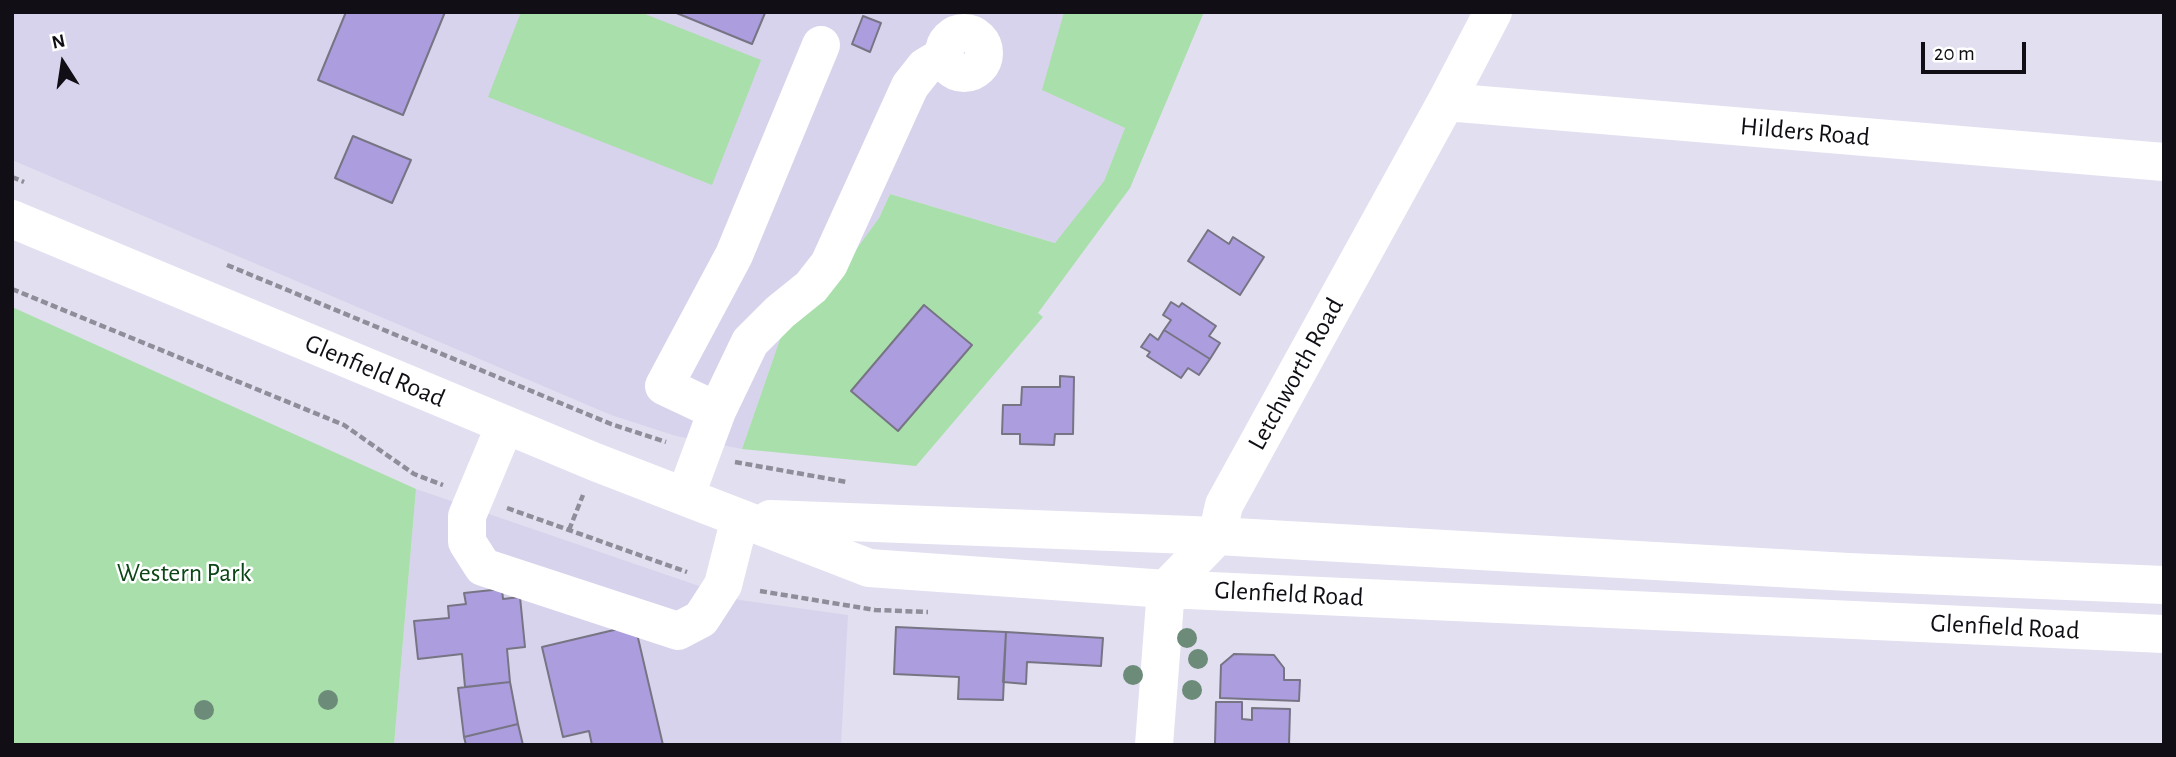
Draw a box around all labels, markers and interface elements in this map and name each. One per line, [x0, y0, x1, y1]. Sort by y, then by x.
north arrow [28, 28, 98, 98]
scale bar [1924, 28, 2029, 72]
text: N [50, 31, 67, 53]
text: 20 m [1934, 43, 1975, 64]
street label: Hilders Road [1739, 111, 1871, 153]
street label: Letchworth Road [1241, 292, 1351, 456]
street label: Glenfield Road [300, 327, 450, 415]
park label: Western Park [117, 557, 251, 589]
street label: Glenfield Road [1214, 575, 1364, 613]
street label: Glenfield Road [1930, 608, 2080, 646]

